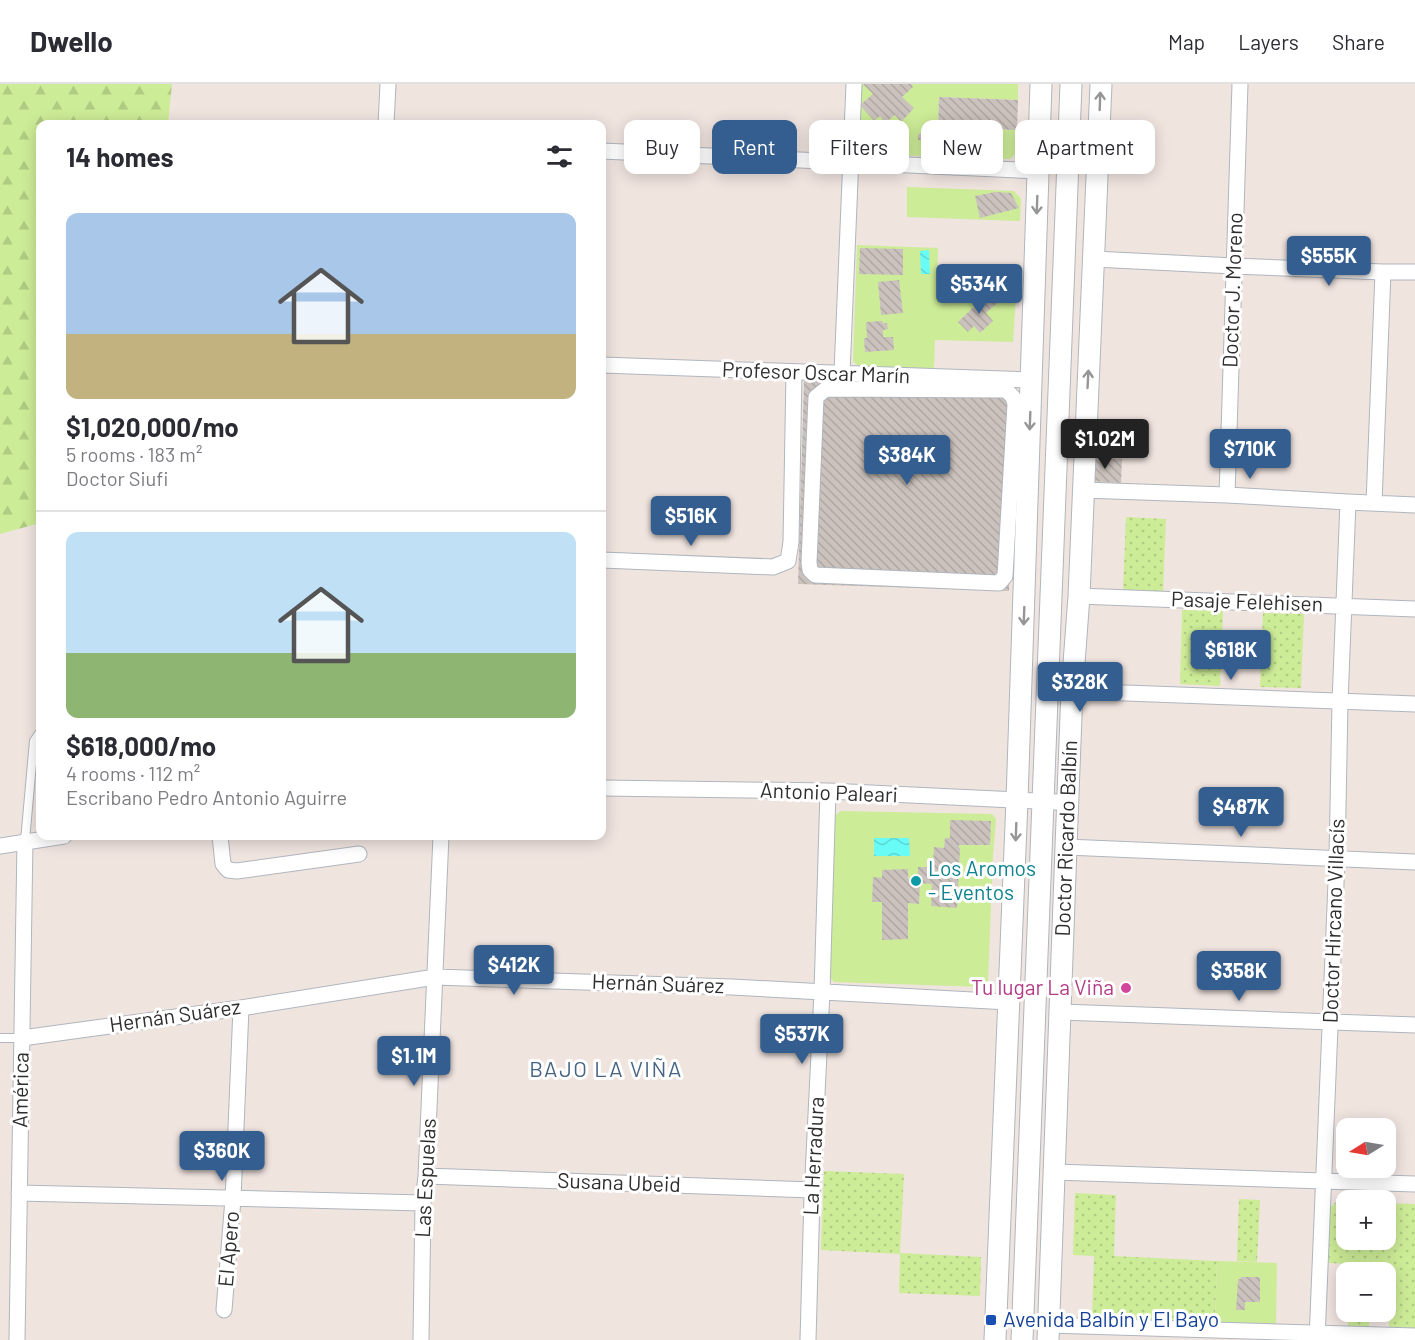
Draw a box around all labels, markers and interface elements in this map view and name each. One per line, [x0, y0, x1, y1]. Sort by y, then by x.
text: Dwello [30, 24, 113, 58]
text: Map [1168, 29, 1205, 54]
text: Layers [1238, 29, 1299, 54]
text: Share [1332, 29, 1385, 54]
one-way arrow [1094, 91, 1106, 111]
chip: Buy [624, 120, 700, 174]
chip: Rent [712, 120, 797, 174]
chip: Filters [809, 120, 909, 174]
chip: New [921, 120, 1003, 174]
chip: Apartment [1015, 120, 1155, 174]
icon: filters [543, 140, 576, 173]
text: 14 homes [66, 141, 173, 172]
one-way arrow [1031, 195, 1042, 215]
street label: Doctor J. Moreno [1216, 212, 1247, 368]
pin: $555K [1287, 236, 1371, 287]
text: $555K [1301, 243, 1357, 267]
icon: home [267, 252, 375, 360]
pin: $534K [937, 264, 1021, 315]
text: $534K [950, 271, 1008, 295]
street label: Profesor Oscar Marín [722, 356, 910, 387]
one-way arrow [1082, 370, 1093, 390]
text: $1,020,000/mo [66, 411, 239, 442]
one-way arrow [1024, 411, 1036, 431]
pin: $1.02M [1056, 419, 1154, 470]
text: $1.02M [1075, 426, 1135, 450]
pin: $710K [1208, 429, 1292, 480]
pin: $384K [865, 435, 949, 486]
text: $710K [1224, 436, 1276, 460]
text: 5 rooms · 183 m² [66, 442, 202, 466]
text: $384K [878, 442, 936, 466]
text: Doctor Siufi [66, 466, 169, 490]
pin: $516K [649, 496, 733, 547]
text: $516K [665, 503, 717, 527]
icon: home [267, 571, 375, 679]
street label: Pasaje Felehisen [1171, 585, 1323, 616]
one-way arrow [1018, 606, 1029, 626]
pin: $618K [1189, 630, 1273, 681]
text: $618K [1205, 637, 1257, 661]
pin: $328K [1038, 662, 1122, 713]
text: $328K [1052, 669, 1108, 693]
text: $618,000/mo [66, 730, 216, 761]
street label: Doctor Ricardo Balbín [1049, 740, 1081, 937]
text: 4 rooms · 112 m² [66, 761, 200, 785]
street label: Antonio Paleari [760, 777, 898, 806]
text: Escribano Pedro Antonio Aguirre [66, 785, 347, 809]
pin: $487K [1199, 787, 1283, 838]
text: $487K [1213, 794, 1269, 818]
street label: Doctor Hircano Villacís [1316, 818, 1349, 1024]
one-way arrow [1011, 822, 1022, 842]
place label: Los Aromos - Eventos [928, 855, 1036, 904]
marker: Los Aromos - Eventos [909, 874, 923, 888]
pin: $412K [472, 945, 556, 996]
pin: $358K [1197, 951, 1281, 1002]
text: $412K [488, 952, 540, 976]
text: $358K [1211, 958, 1267, 982]
street label: Hernán Suárez [591, 968, 725, 997]
place label: Tu lugar La Viña [971, 974, 1114, 999]
marker: Tu lugar La Viña [1119, 981, 1133, 995]
street label: Hernán Suárez [107, 993, 242, 1036]
pin: $537K [760, 1014, 844, 1065]
text: $537K [774, 1021, 830, 1045]
pin: $1.1M [372, 1036, 456, 1087]
text: $1.1M [391, 1043, 437, 1067]
street label: América [6, 1052, 33, 1128]
district label: BAJO LA VIÑA [529, 1055, 683, 1081]
street label: La Herradura [797, 1096, 828, 1216]
street label: Las Espuelas [409, 1118, 440, 1238]
north arrow [1336, 1118, 1396, 1178]
map controls [1336, 1118, 1396, 1322]
pin: $360K [180, 1131, 264, 1182]
text: $360K [194, 1138, 250, 1162]
street label: Susana Ubeid [557, 1167, 681, 1196]
button: + [1336, 1190, 1396, 1250]
street label: El Apero [212, 1210, 243, 1288]
button: − [1336, 1262, 1396, 1322]
place label: Avenida Balbín y El Bayo [1003, 1306, 1219, 1331]
marker: Avenida Balbín y El Bayo [984, 1313, 998, 1327]

